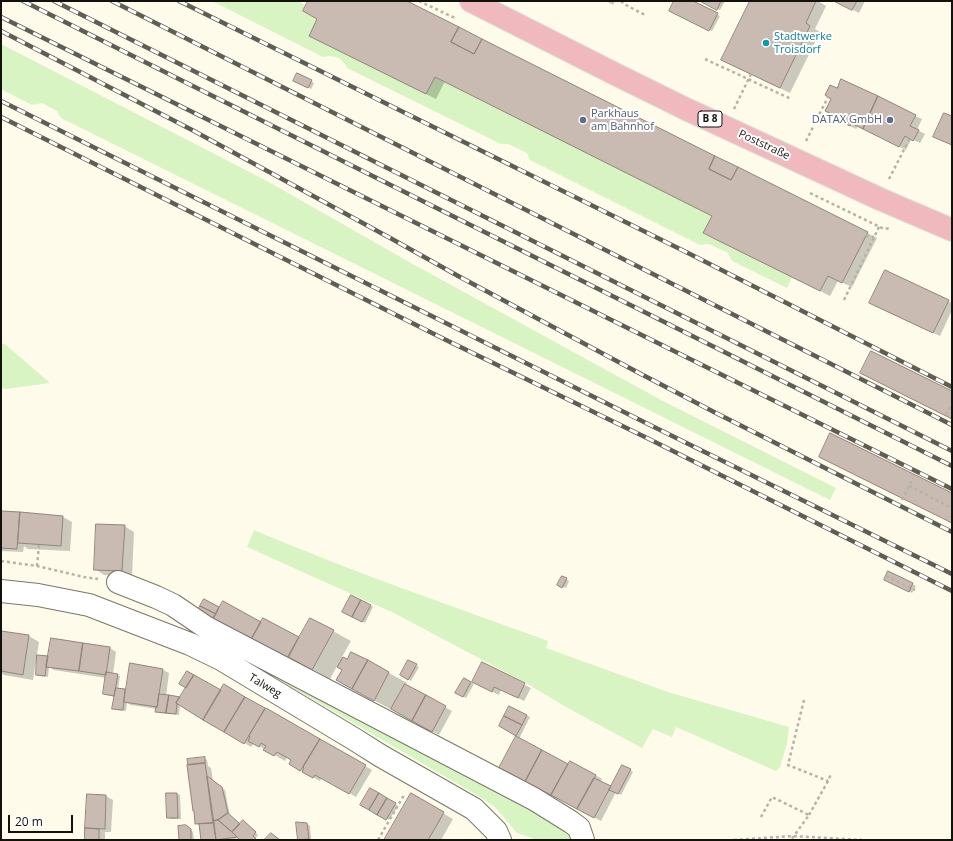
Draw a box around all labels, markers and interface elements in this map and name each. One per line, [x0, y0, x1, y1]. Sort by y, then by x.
place label: Stadtwerke Troisdorf [774, 30, 832, 56]
marker: Stadtwerke Troisdorf [761, 38, 771, 48]
place label: Parkhaus am Bahnhof [591, 107, 654, 133]
road number: B 8 [698, 111, 722, 127]
place label: DATAX GmbH [812, 113, 882, 127]
marker: Parkhaus am Bahnhof [578, 115, 588, 125]
marker: DATAX GmbH [885, 115, 895, 125]
street label: Poststraße [736, 127, 792, 163]
street label: Talweg [246, 671, 284, 701]
scale bar [10, 807, 75, 833]
text: 20 m [15, 813, 43, 830]

